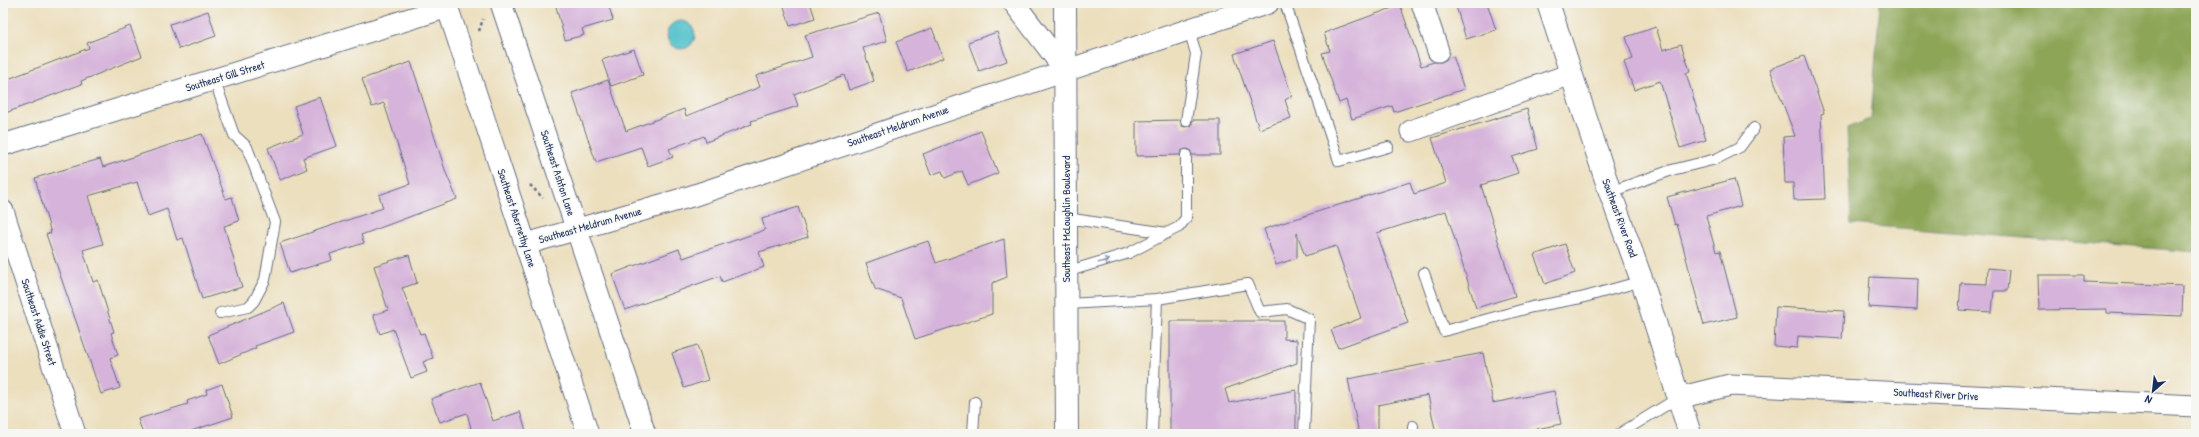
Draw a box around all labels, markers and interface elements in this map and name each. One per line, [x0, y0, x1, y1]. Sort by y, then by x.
street label: Southeast Gill Street [184, 57, 267, 95]
street label: Southeast Meldrum Avenue [846, 102, 951, 150]
street label: Southeast Ashton Lane [538, 128, 579, 218]
street label: Southeast McLoughlin Boulevard [1059, 155, 1073, 282]
street label: Southeast Abernethy Lane [494, 167, 540, 270]
street label: Southeast River Road [1599, 177, 1641, 260]
street label: Southeast Meldrum Avenue [537, 203, 644, 246]
one-way arrow [1097, 257, 1110, 264]
street label: Southeast Addie Street [18, 277, 60, 367]
north arrow [2133, 371, 2173, 411]
street label: Southeast River Drive [1893, 385, 1980, 403]
text: N [2142, 392, 2154, 407]

